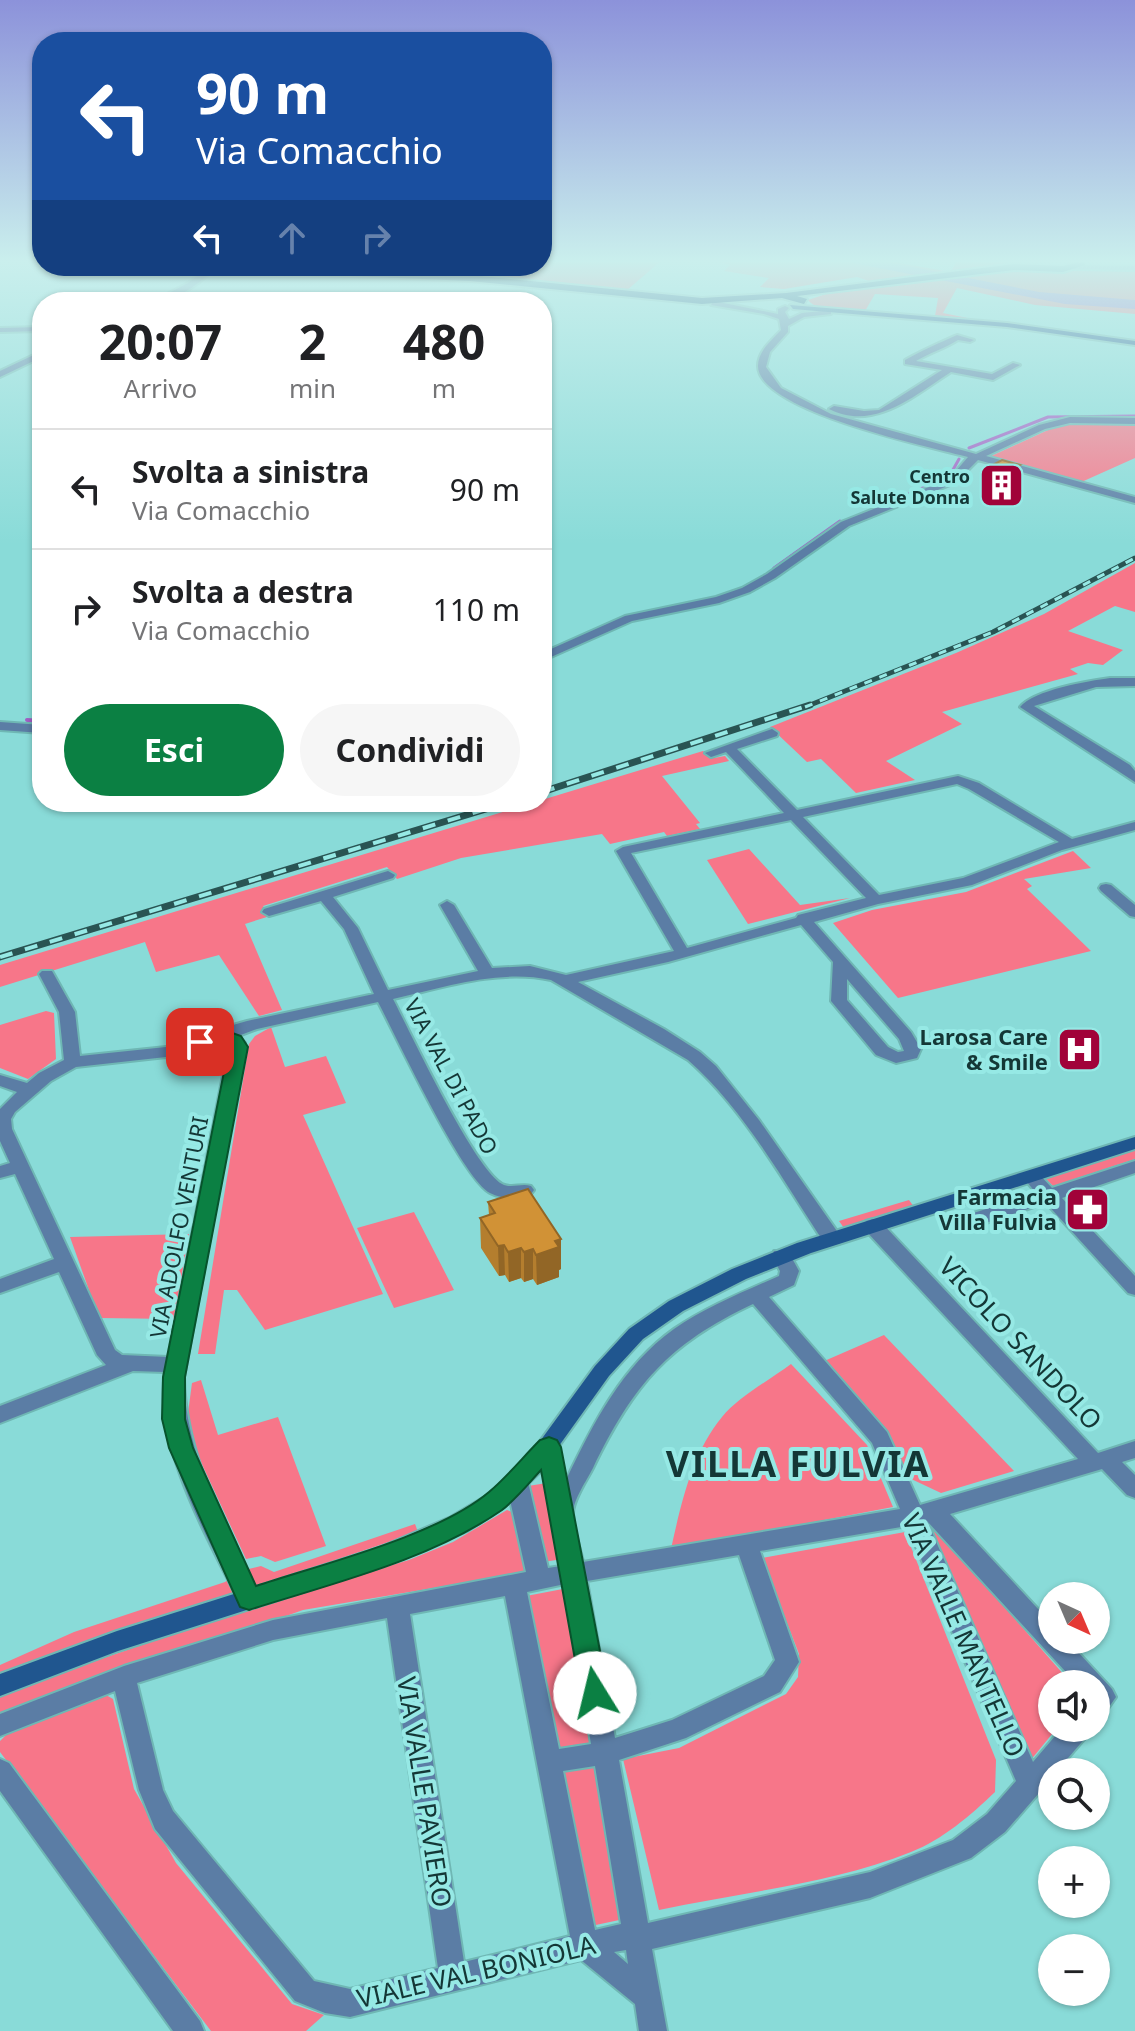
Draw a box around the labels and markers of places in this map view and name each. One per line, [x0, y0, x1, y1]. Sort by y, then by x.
building icon: Centro Salute Donna [977, 462, 1025, 510]
place label: Centro Salute Donna [850, 464, 970, 509]
pin [166, 1008, 234, 1076]
place label: Larosa Care & Smile [920, 1021, 1048, 1076]
hospital icon: Larosa Care & Smile [1055, 1025, 1103, 1073]
place label: Farmacia Villa Fulvia [939, 1181, 1057, 1236]
pharmacy icon: Farmacia Villa Fulvia [1064, 1185, 1112, 1233]

